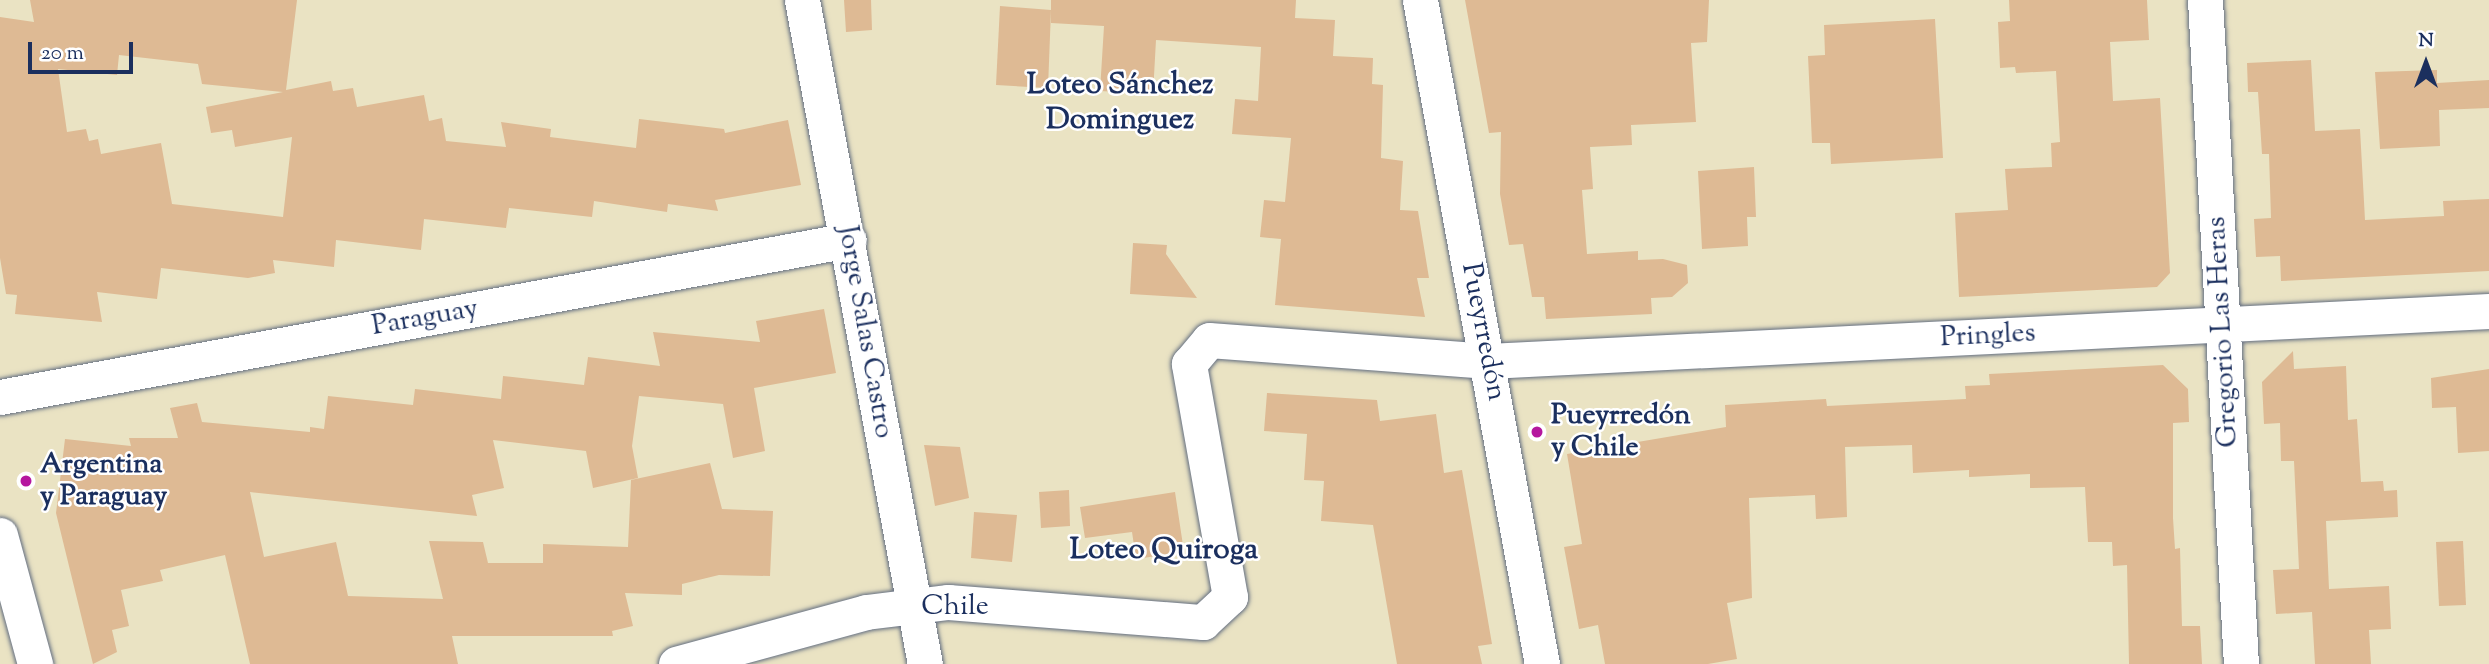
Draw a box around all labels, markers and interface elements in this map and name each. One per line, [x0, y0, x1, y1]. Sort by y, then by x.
scale bar [32, 28, 136, 72]
north arrow [2391, 28, 2461, 98]
text: N [2418, 28, 2434, 55]
text: 20 m [41, 39, 84, 69]
district label: Loteo Sánchez Dominguez [1027, 68, 1213, 138]
street label: Gregorio Las Heras [2200, 216, 2246, 448]
street label: Jorge Salas Castro [830, 223, 900, 441]
street label: Pueyrredón [1453, 260, 1513, 404]
street label: Paraguay [369, 292, 481, 344]
street label: Pringles [1940, 317, 2036, 355]
place label: Pueyrredón y Chile [1551, 399, 1691, 465]
marker: Pueyrredón y Chile [1529, 424, 1545, 440]
place label: Argentina y Paraguay [40, 448, 167, 514]
marker: Argentina y Paraguay [18, 473, 34, 489]
district label: Loteo Quiroga [1070, 533, 1258, 569]
street label: Chile [921, 590, 989, 624]

